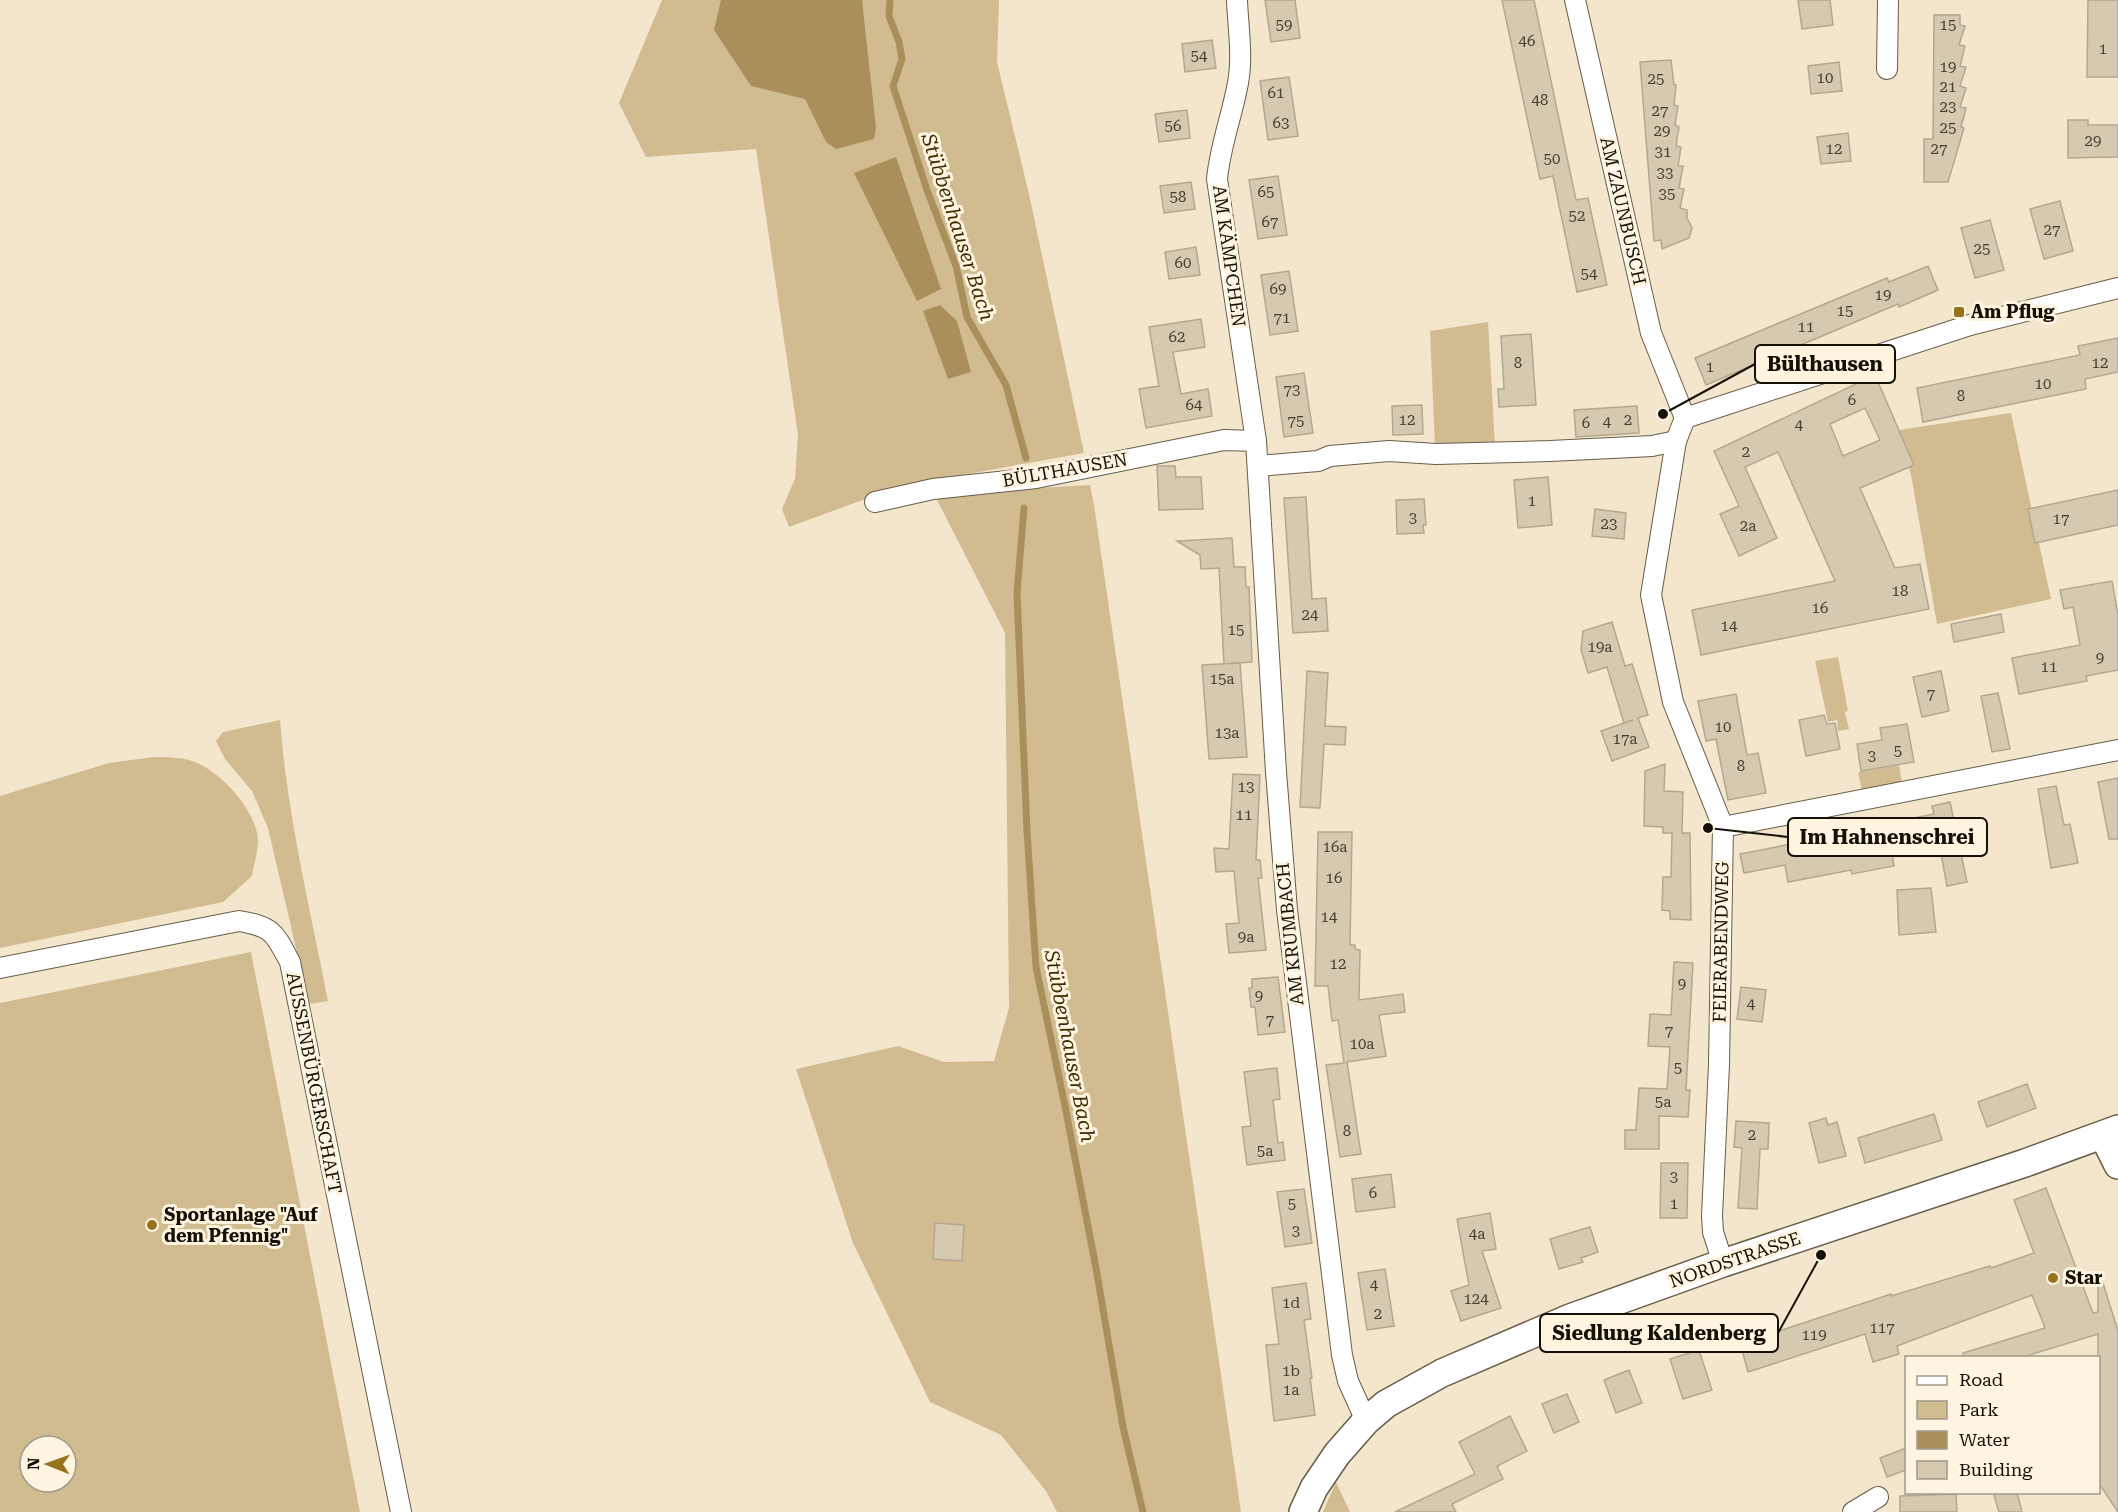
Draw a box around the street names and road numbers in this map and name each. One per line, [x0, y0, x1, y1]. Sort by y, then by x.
street label: AM ZAUNBUSCH [1596, 135, 1651, 287]
street label: AM KÄMPCHEN [1209, 184, 1250, 328]
street label: BÜLTHAUSEN [1001, 448, 1129, 491]
street label: FEIERABENDWEG [1709, 861, 1732, 1023]
street label: AM KRUMBACH [1272, 862, 1307, 1006]
street label: AUSSENBÜRGERSCHAFT [283, 970, 346, 1196]
street label: NORDSTRASSE [1666, 1227, 1803, 1292]

